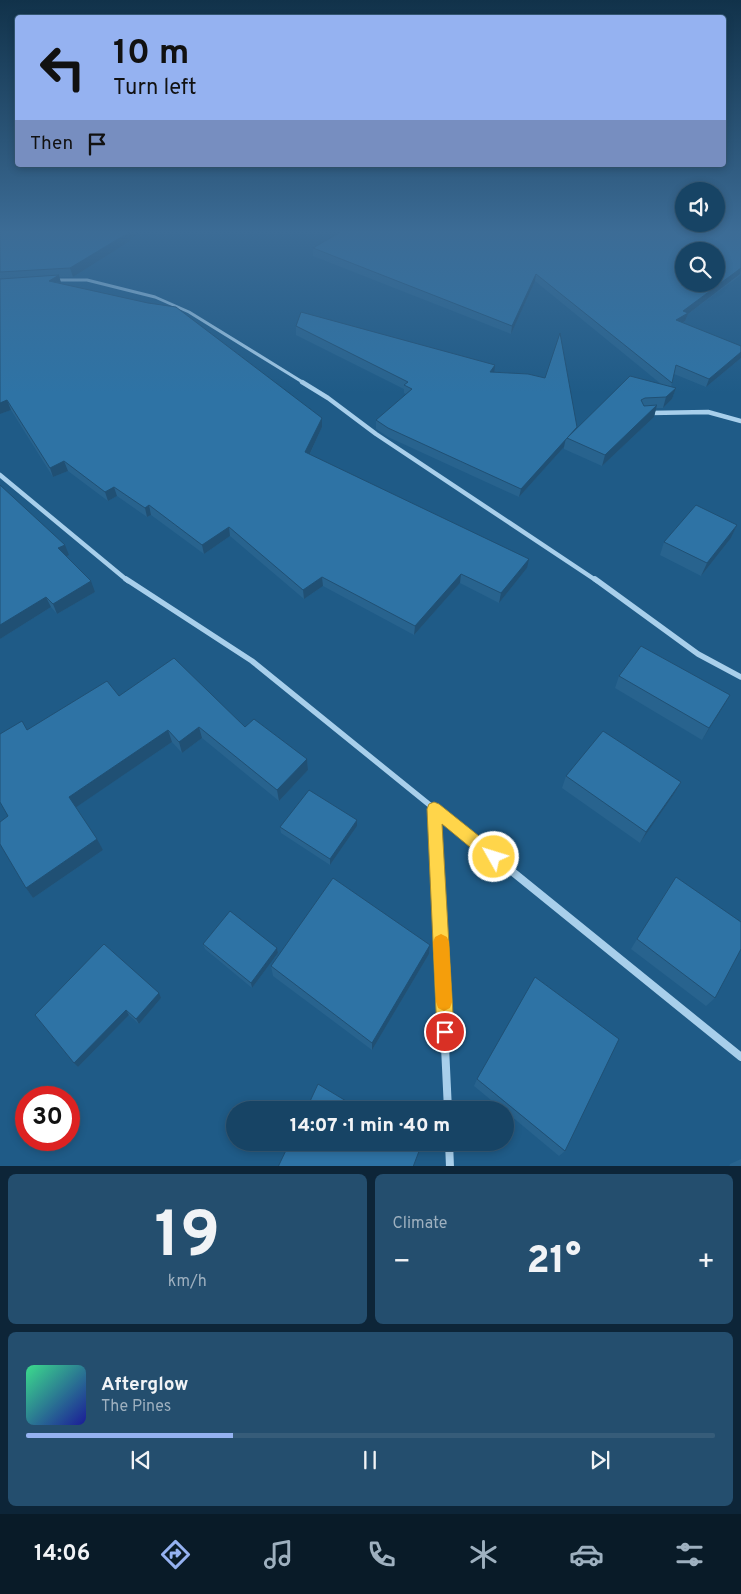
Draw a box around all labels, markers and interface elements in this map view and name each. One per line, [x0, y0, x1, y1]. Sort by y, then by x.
text: 10 m [113, 32, 189, 76]
icon: left [30, 35, 95, 100]
text: Turn left [113, 75, 196, 102]
icon: arrive [83, 130, 111, 158]
text: Then [30, 132, 73, 156]
map controls [675, 182, 725, 292]
button: sound [675, 182, 725, 232]
button: search [675, 242, 725, 292]
position arrow [467, 830, 519, 882]
pin [424, 1011, 466, 1053]
icon: arrive [431, 1018, 459, 1046]
speed limit sign: 30 [15, 1086, 80, 1151]
text: 14:07 · 1 min · 40 m [290, 1114, 450, 1138]
text: 19 [154, 1198, 220, 1280]
text: Climate [393, 1214, 447, 1234]
text: 21° [526, 1238, 581, 1287]
text: − [393, 1245, 411, 1281]
text: + [697, 1245, 715, 1281]
text: km/h [168, 1272, 207, 1292]
text: Afterglow [101, 1373, 189, 1397]
text: The Pines [101, 1397, 171, 1417]
icon: previous [127, 1446, 155, 1474]
icon: pause [356, 1446, 384, 1474]
icon: next [586, 1446, 614, 1474]
icon: directions [158, 1537, 193, 1572]
icon: music [261, 1537, 296, 1572]
icon: phone [364, 1537, 399, 1572]
icon: climate [466, 1537, 501, 1572]
icon: car [569, 1537, 604, 1572]
icon: filters [672, 1537, 707, 1572]
text: 14:06 [34, 1541, 90, 1568]

